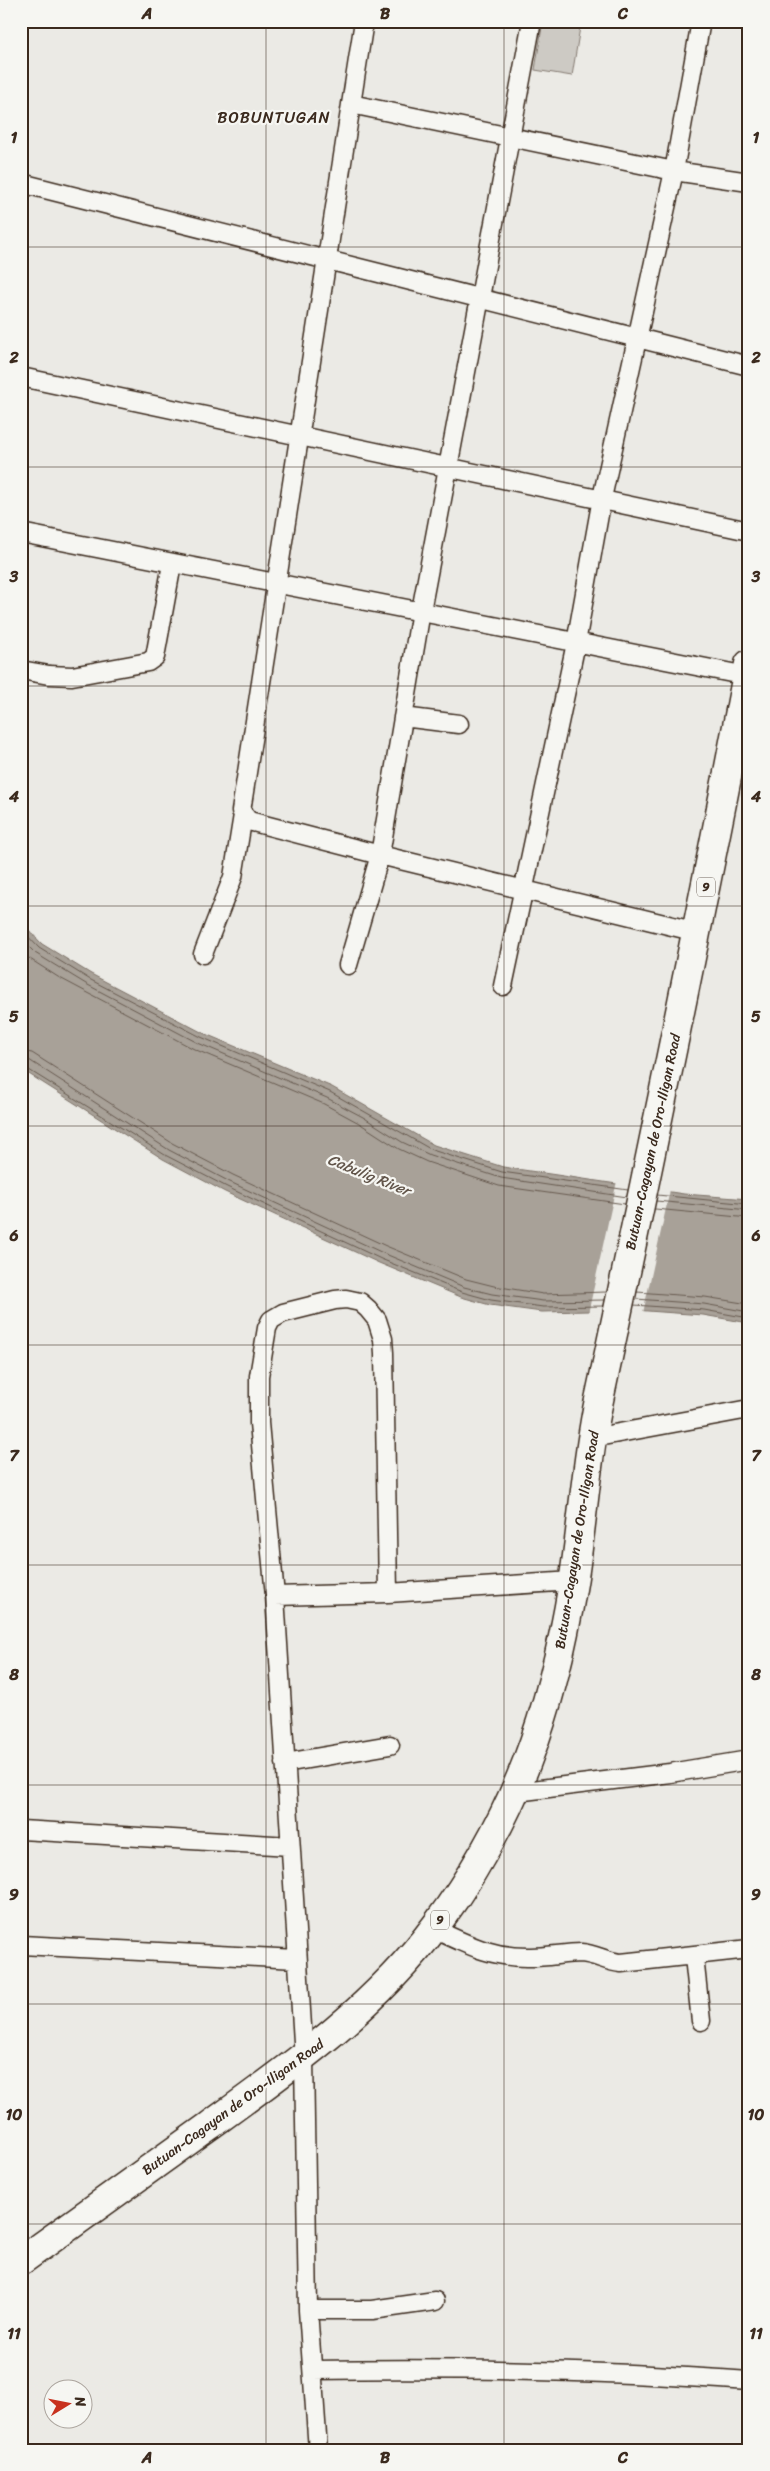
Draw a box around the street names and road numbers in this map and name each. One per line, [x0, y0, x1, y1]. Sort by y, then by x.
road number: 9 [697, 878, 715, 896]
street label: Butuan-Cagayan de Oro-Iligan Road [618, 1030, 688, 1252]
street label: Butuan-Cagayan de Oro-Iligan Road [547, 1428, 607, 1651]
road number: 9 [431, 1910, 449, 1930]
street label: Butuan-Cagayan de Oro-Iligan Road [136, 2031, 331, 2182]

